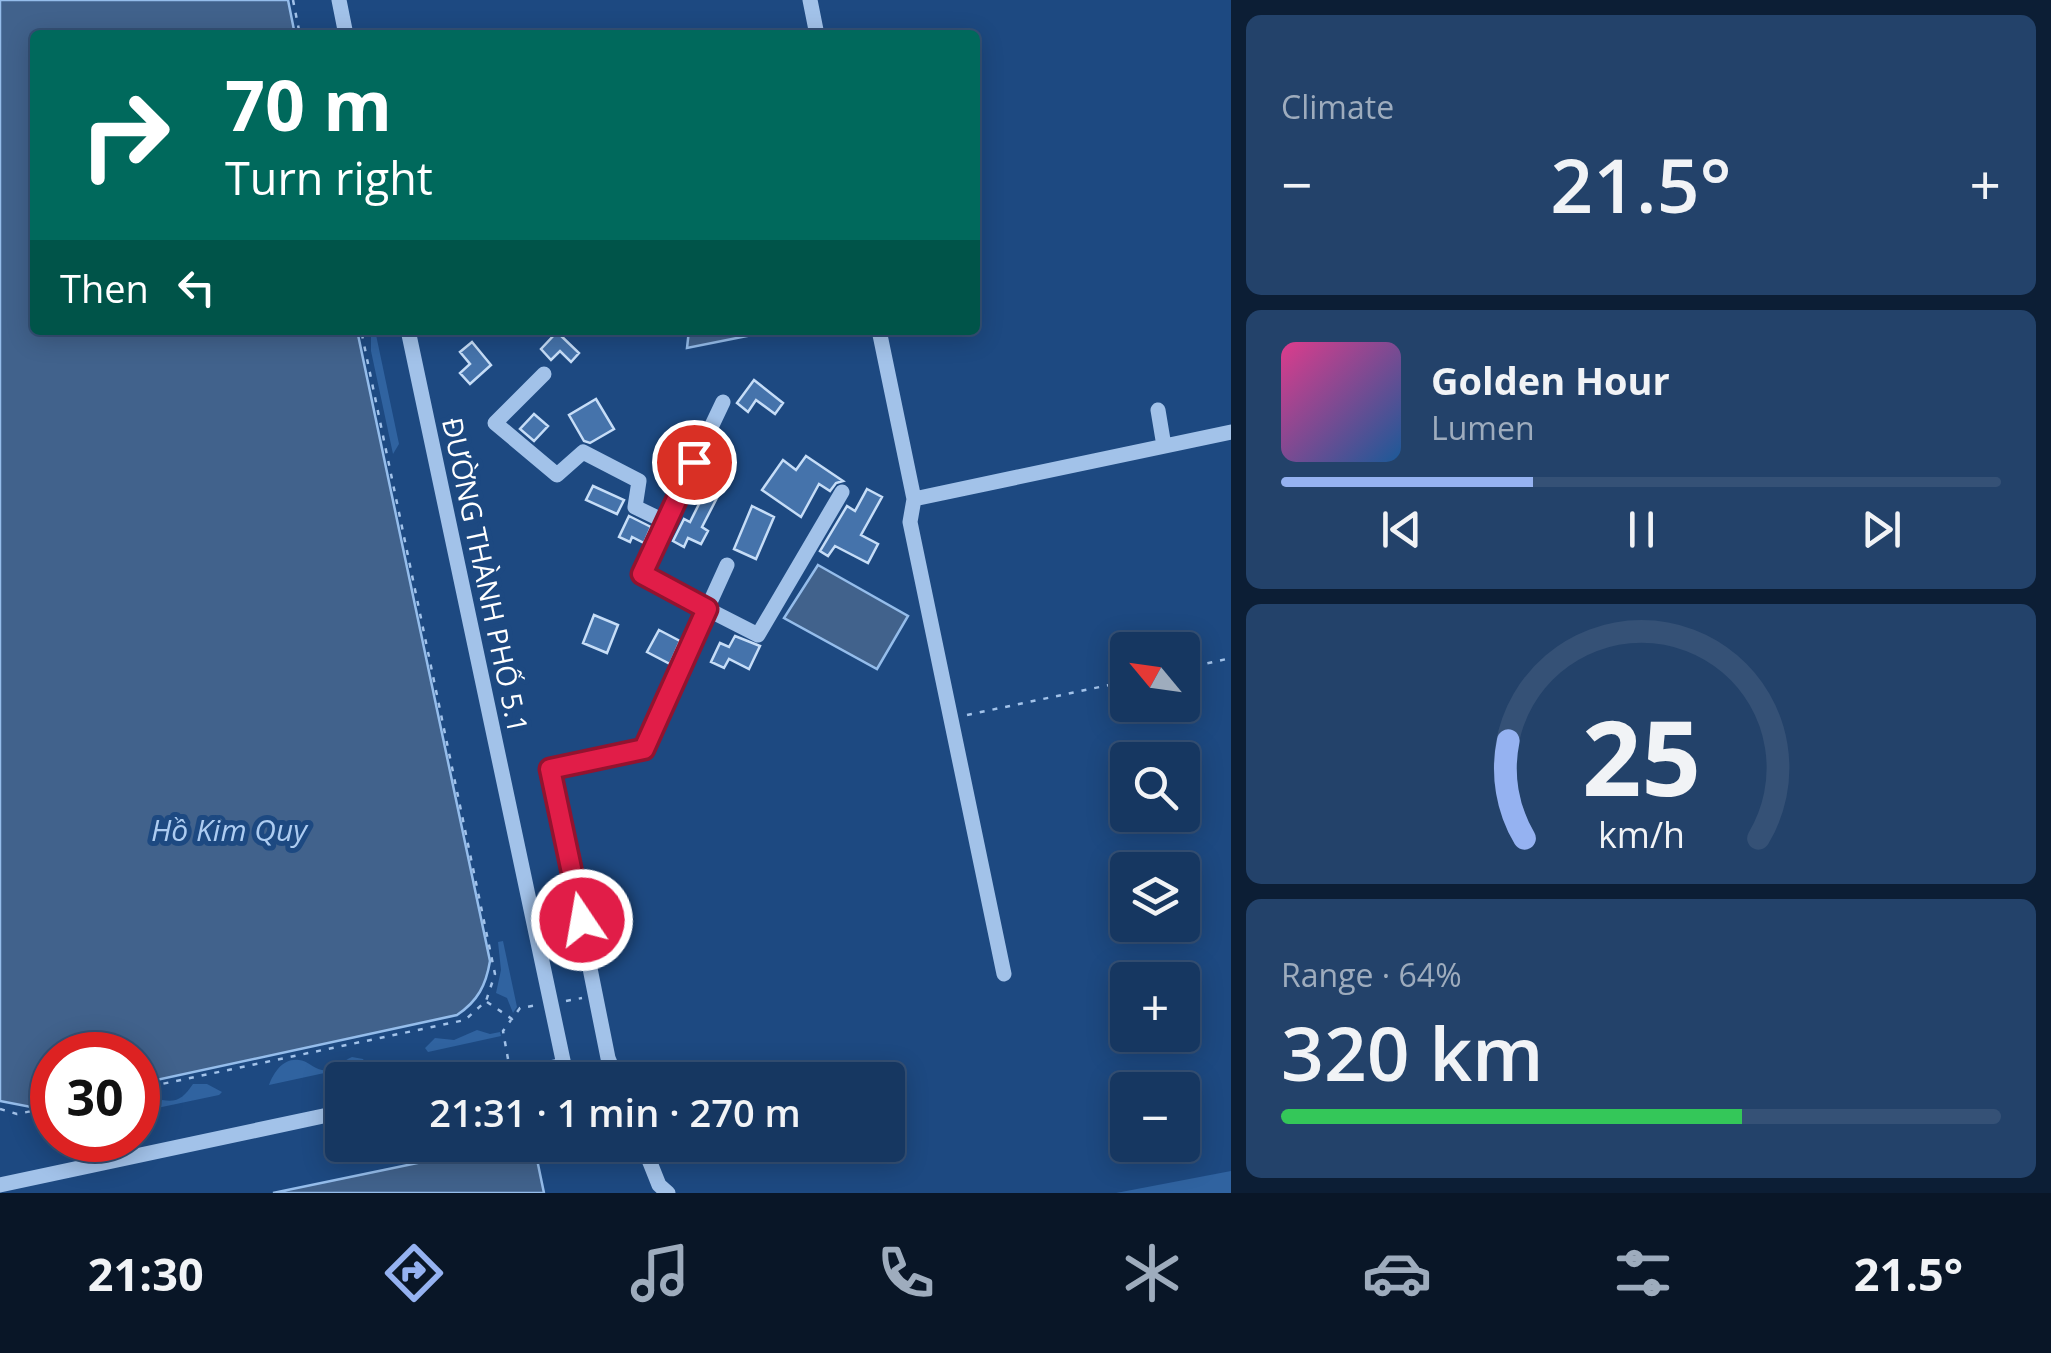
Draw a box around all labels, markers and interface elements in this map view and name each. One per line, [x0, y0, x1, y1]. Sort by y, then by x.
text: 70 m [225, 56, 392, 152]
icon: right [60, 70, 190, 200]
text: Climate [1281, 85, 1394, 128]
text: 21.5° [1550, 133, 1732, 235]
text: − [1281, 146, 1312, 221]
text: + [1970, 146, 2001, 221]
text: Turn right [225, 147, 433, 208]
icon: left [169, 260, 224, 315]
text: Then [60, 262, 149, 314]
text: Golden Hour [1431, 354, 1670, 406]
text: Lumen [1431, 406, 1535, 449]
street label: ĐƯỜNG THÀNH PHỐ 5.1 [434, 414, 538, 736]
pin [652, 420, 737, 505]
icon: arrive [667, 435, 722, 490]
icon: previous [1374, 502, 1429, 557]
icon: pause [1614, 502, 1669, 557]
icon: next [1854, 502, 1909, 557]
north arrow [1110, 632, 1200, 722]
map controls [1110, 632, 1200, 1162]
text: 25 [1582, 685, 1700, 826]
button: search [1110, 742, 1200, 832]
water label: Hồ Kim Quy [151, 809, 309, 850]
text: km/h [1598, 810, 1684, 858]
button: layers [1110, 852, 1200, 942]
position arrow [530, 868, 634, 972]
text: Range · 64% [1281, 953, 1462, 996]
button: + [1110, 962, 1200, 1052]
text: 320 km [1281, 1001, 1544, 1103]
speed limit sign: 30 [30, 1032, 160, 1162]
button: − [1110, 1072, 1200, 1162]
text: 21:31 · 1 min · 270 m [429, 1086, 801, 1138]
icon: directions [379, 1238, 449, 1308]
icon: music [625, 1238, 695, 1308]
icon: phone [871, 1238, 941, 1308]
icon: climate [1117, 1238, 1187, 1308]
icon: car [1362, 1238, 1432, 1308]
icon: filters [1608, 1238, 1678, 1308]
text: 21:30 [88, 1243, 204, 1304]
text: 21.5° [1854, 1243, 1963, 1304]

